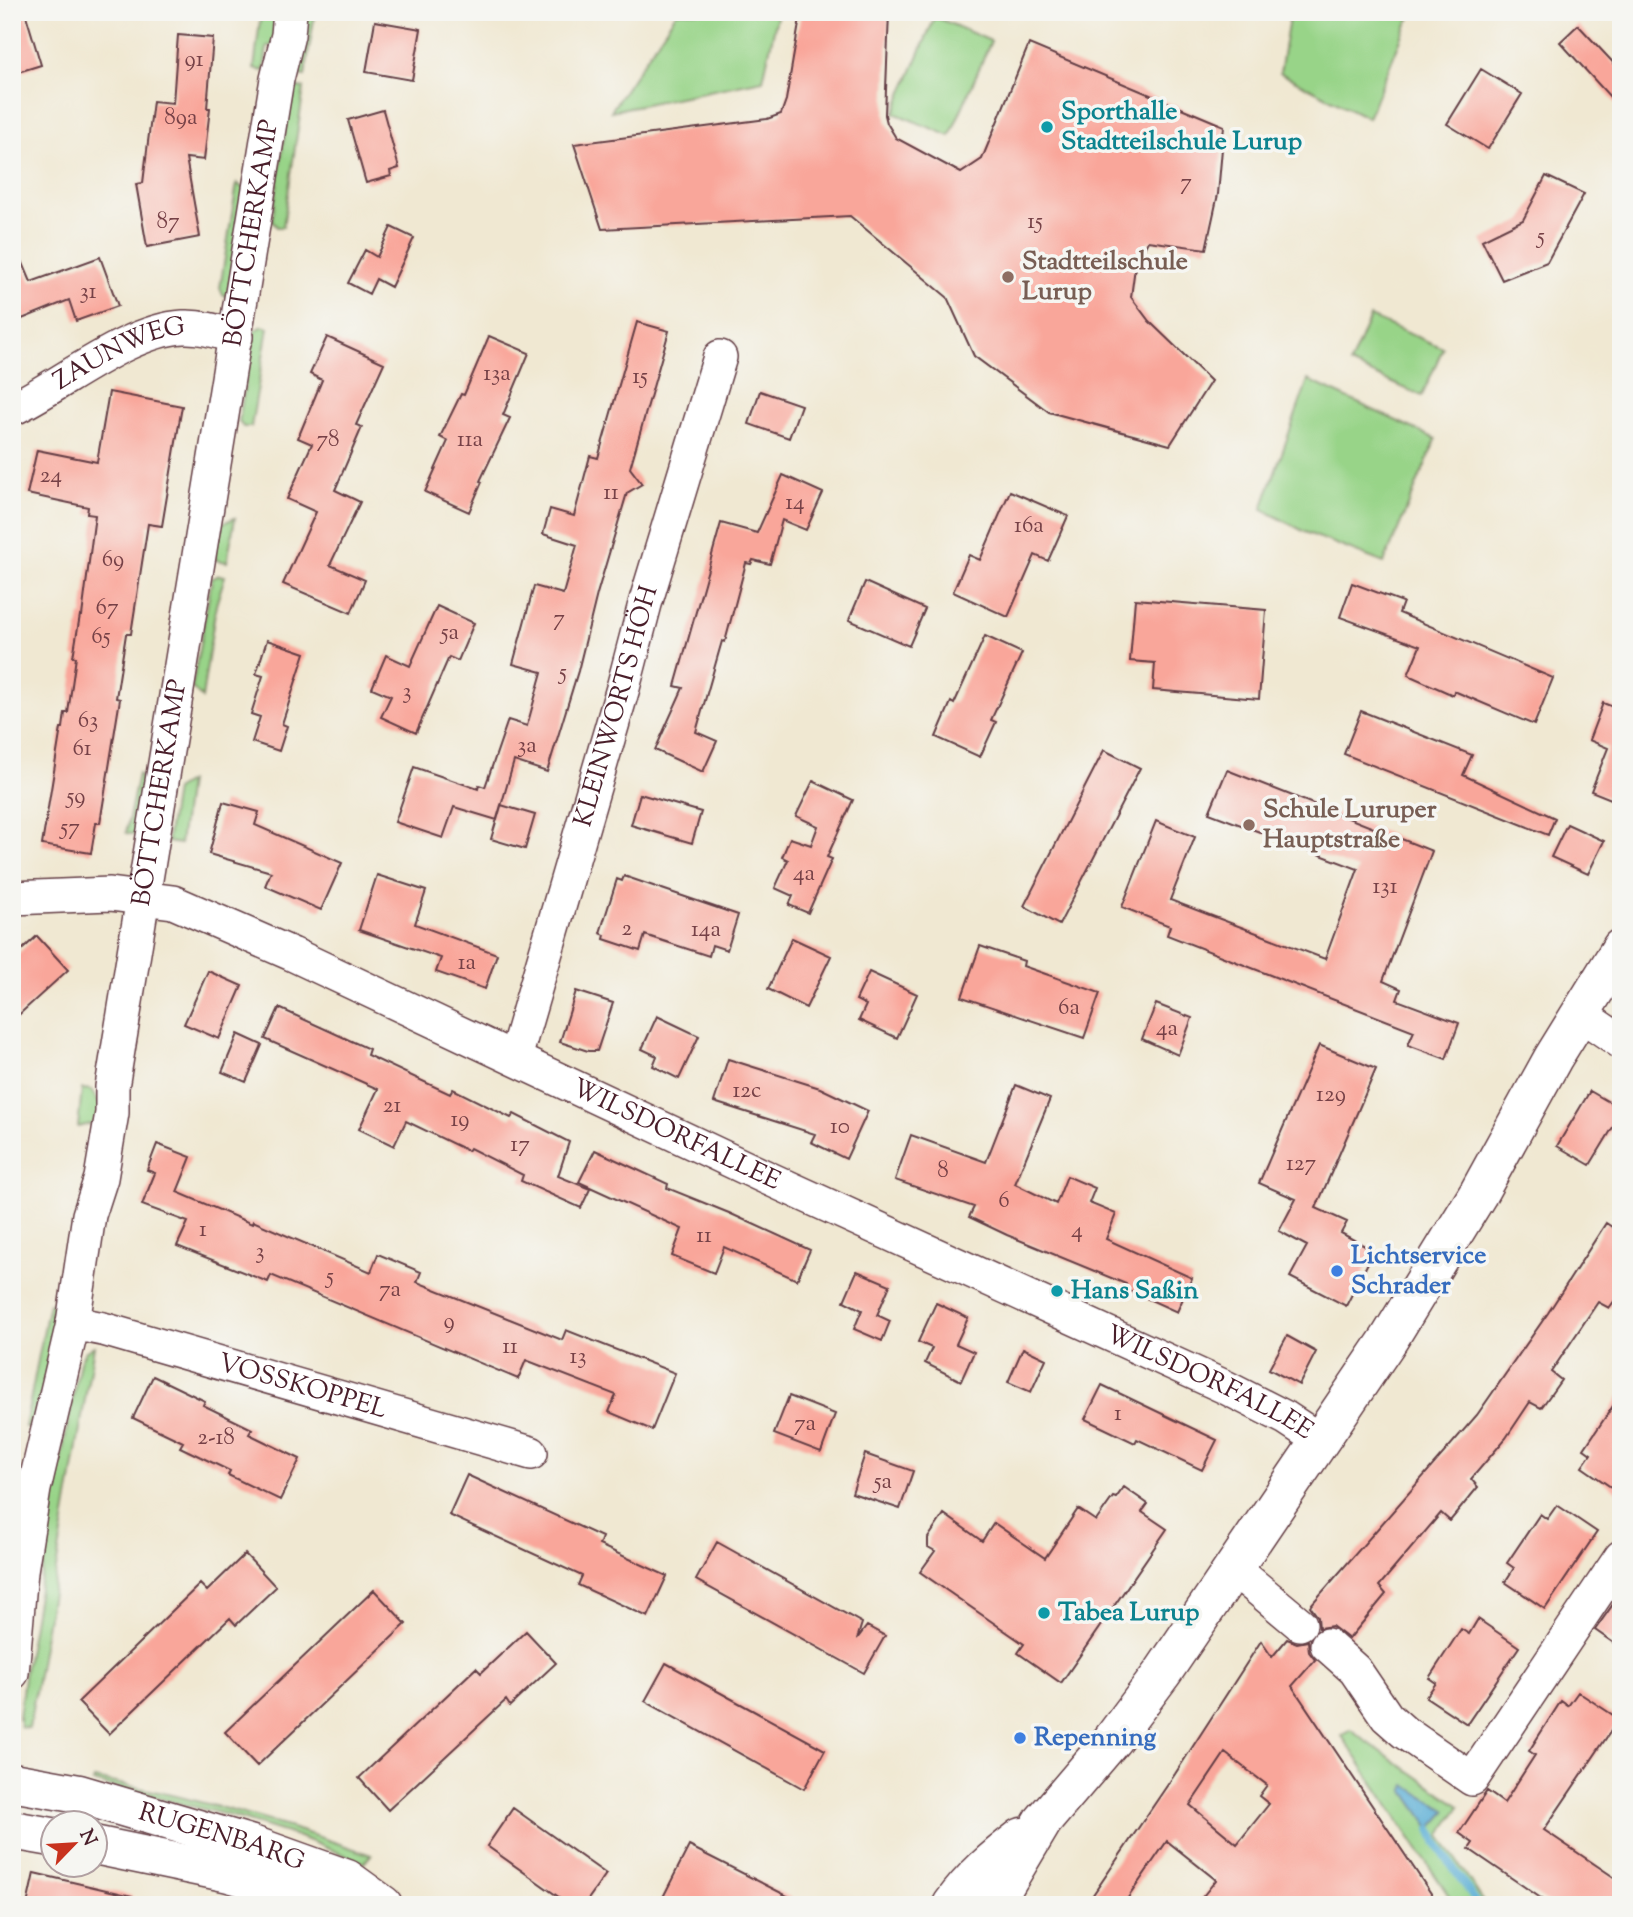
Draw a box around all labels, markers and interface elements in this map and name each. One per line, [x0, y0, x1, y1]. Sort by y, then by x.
house number: 91 [185, 44, 204, 77]
place label: Sporthalle Stadtteilschule Lurup [1061, 94, 1302, 161]
house number: 89a [164, 102, 198, 135]
street label: BÖTTCHERKAMP [215, 117, 289, 350]
marker: Sporthalle Stadtteilschule Lurup [1039, 119, 1055, 135]
house number: 7 [1180, 167, 1192, 200]
house number: 87 [156, 206, 180, 239]
house number: 15 [1027, 206, 1043, 239]
house number: 5 [1535, 221, 1545, 254]
place label: Stadtteilschule Lurup [1022, 244, 1188, 311]
marker: Stadtteilschule Lurup [1000, 269, 1016, 285]
house number: 31 [79, 276, 97, 309]
street label: ZAUNWEG [46, 308, 188, 400]
house number: 13a [483, 358, 511, 391]
house number: 15 [632, 361, 648, 394]
house number: 78 [316, 424, 340, 457]
house number: 11a [457, 424, 484, 457]
house number: 24 [40, 460, 62, 493]
house number: 11 [603, 477, 619, 510]
house number: 14 [785, 487, 805, 520]
house number: 16a [1014, 510, 1044, 543]
house number: 69 [102, 544, 124, 577]
street label: KLEINWORTS HÖH [565, 581, 668, 831]
house number: 67 [96, 592, 119, 625]
house number: 7 [553, 603, 565, 636]
house number: 5a [439, 617, 460, 650]
house number: 65 [91, 621, 111, 654]
house number: 5 [557, 657, 567, 690]
house number: 3 [402, 676, 412, 709]
street label: BÖTTCHERKAMP [123, 677, 197, 909]
house number: 63 [78, 705, 98, 738]
house number: 3a [517, 730, 537, 763]
house number: 61 [72, 733, 92, 766]
house number: 59 [64, 781, 86, 814]
place label: Schule Luruper Hauptstraße [1263, 792, 1437, 859]
house number: 57 [58, 812, 80, 845]
marker: Schule Luruper Hauptstraße [1241, 817, 1257, 833]
house number: 4a [793, 858, 815, 891]
house number: 131 [1373, 871, 1398, 904]
house number: 2 [622, 913, 633, 946]
house number: 14a [691, 914, 721, 947]
house number: 1a [458, 947, 477, 980]
house number: 6a [1058, 992, 1080, 1025]
house number: 4a [1156, 1013, 1178, 1046]
street label: WILSDORFALLEE [566, 1070, 787, 1200]
house number: 12c [733, 1075, 761, 1108]
house number: 129 [1316, 1079, 1346, 1112]
house number: 21 [383, 1090, 401, 1123]
house number: 19 [451, 1104, 469, 1137]
house number: 10 [830, 1111, 850, 1144]
house number: 17 [510, 1129, 530, 1162]
house number: 127 [1286, 1148, 1317, 1181]
house number: 8 [937, 1155, 949, 1188]
house number: 6 [998, 1185, 1010, 1218]
house number: 1 [199, 1214, 207, 1247]
house number: 4 [1071, 1215, 1083, 1248]
house number: 11 [696, 1220, 712, 1253]
house number: 3 [255, 1236, 265, 1269]
place label: Lichtservice Schrader [1351, 1238, 1486, 1305]
house number: 5 [324, 1261, 334, 1294]
marker: Lichtservice Schrader [1329, 1263, 1345, 1279]
place label: Hans Saßin [1071, 1273, 1199, 1310]
house number: 7a [379, 1274, 401, 1307]
marker: Hans Saßin [1049, 1283, 1065, 1299]
house number: 9 [443, 1306, 455, 1339]
street label: WILSDORFALLEE [1100, 1316, 1321, 1450]
house number: 11 [502, 1331, 518, 1364]
house number: 13 [569, 1341, 587, 1374]
street label: VOSSKOPPEL [213, 1345, 391, 1429]
house number: 1 [1114, 1398, 1122, 1431]
house number: 7a [794, 1408, 816, 1441]
house number: 2-18 [197, 1422, 235, 1455]
house number: 5a [872, 1466, 893, 1499]
place label: Tabea Lurup [1058, 1595, 1199, 1632]
marker: Tabea Lurup [1036, 1605, 1052, 1621]
place label: Repenning [1034, 1720, 1157, 1757]
marker: Repenning [1012, 1730, 1028, 1746]
street label: RUGENBARG [134, 1794, 310, 1881]
north arrow [38, 1808, 108, 1878]
text: N [72, 1825, 103, 1850]

